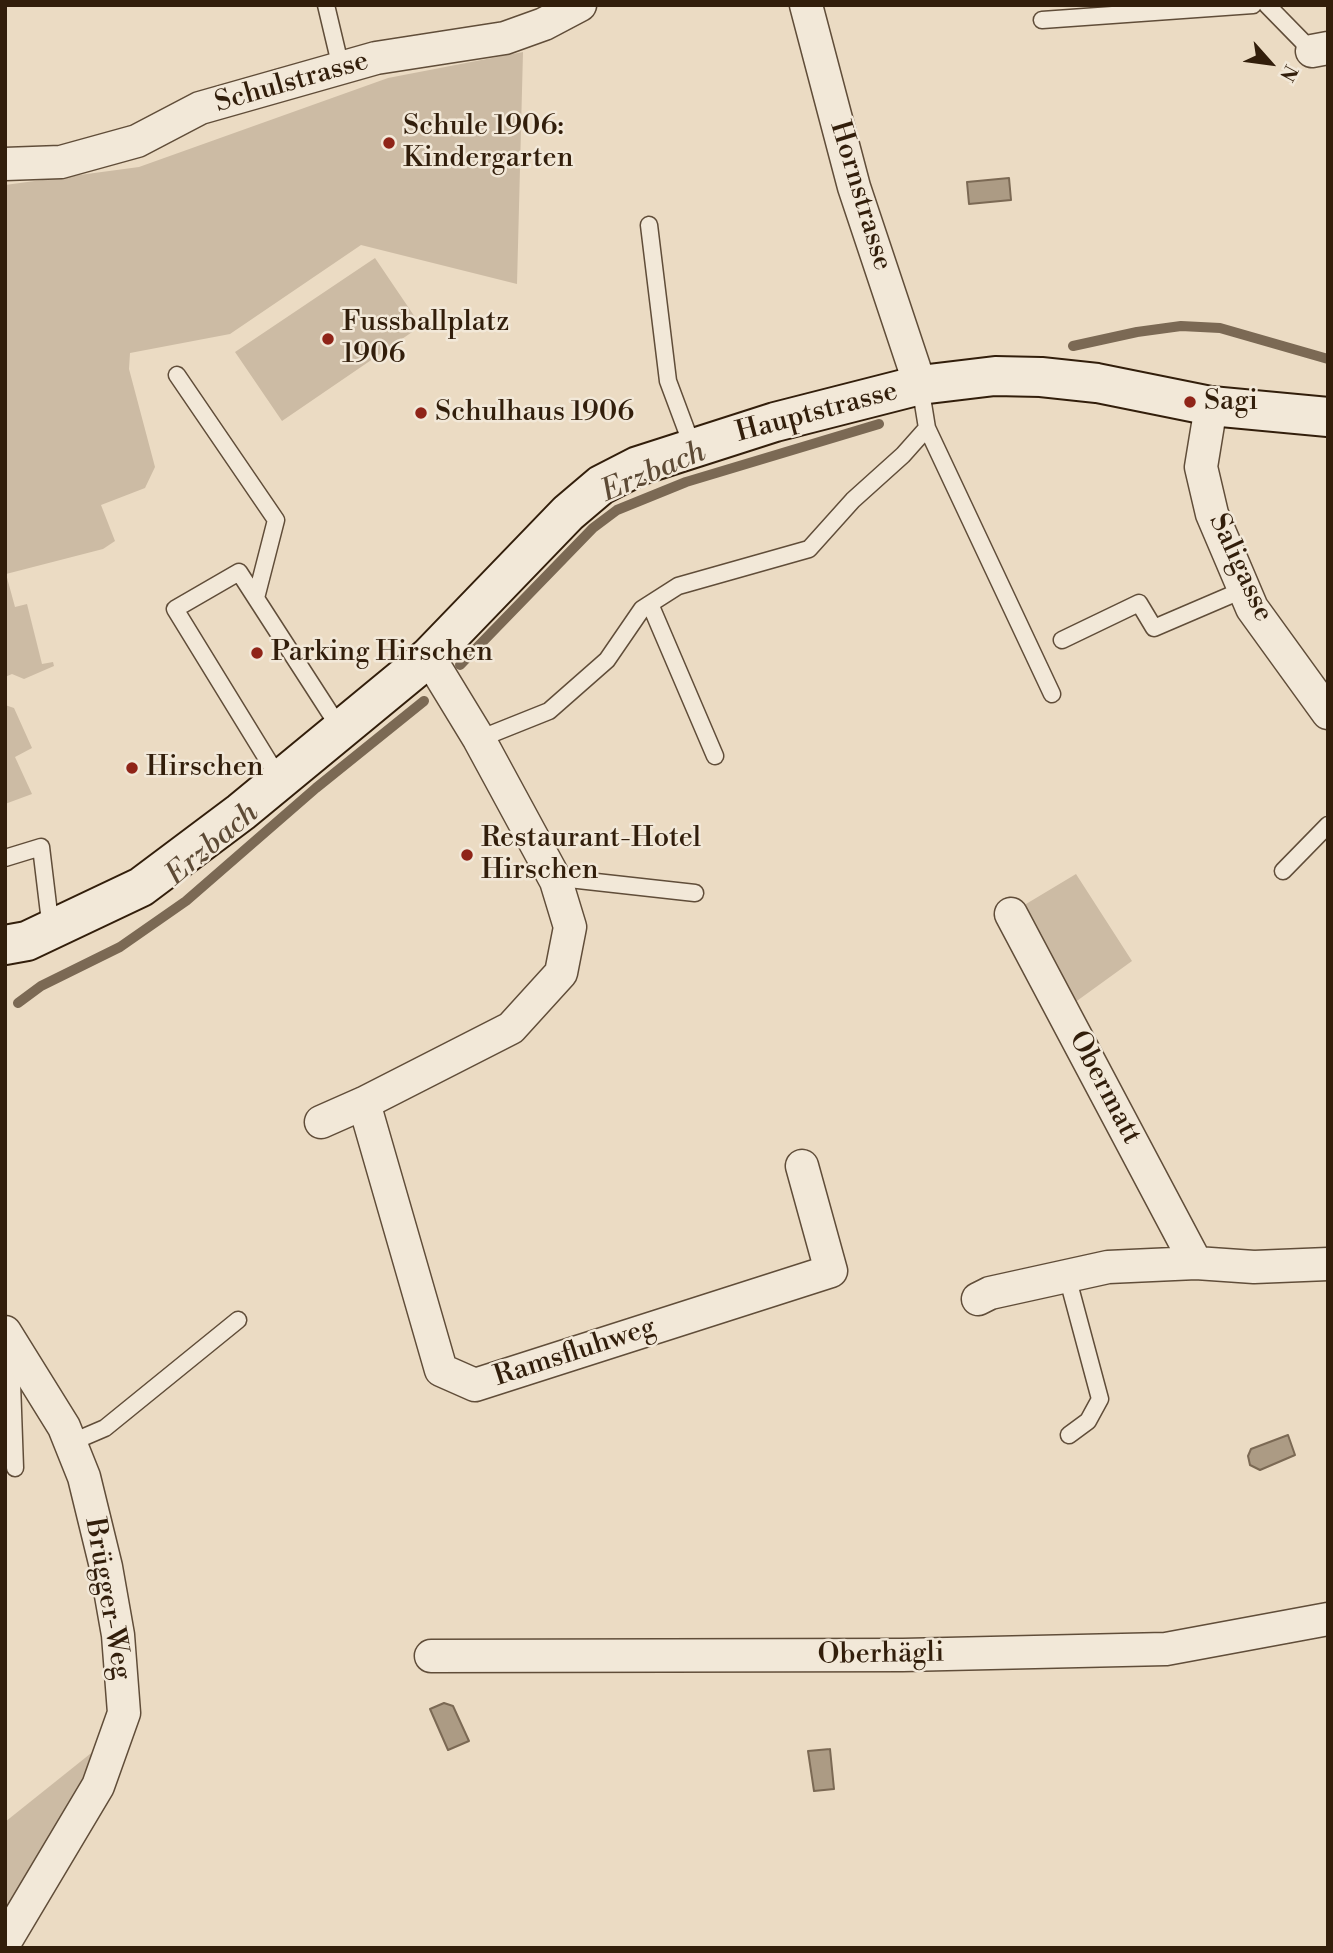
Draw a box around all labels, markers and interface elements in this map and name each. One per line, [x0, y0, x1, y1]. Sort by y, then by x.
north arrow [1235, 28, 1305, 98]
street label: Schulstrasse [211, 45, 373, 121]
text: N [1274, 61, 1303, 85]
place label: Schule 1906: Kindergarten [403, 110, 573, 176]
street label: Hornstrasse [821, 117, 899, 275]
marker: Schule 1906: Kindergarten [381, 135, 397, 151]
place label: Fussballplatz 1906 [342, 306, 509, 372]
marker: Fussballplatz 1906 [320, 331, 336, 347]
street label: Hauptstrasse [733, 375, 901, 451]
place label: Sagi [1204, 385, 1258, 419]
marker: Sagi [1182, 394, 1198, 410]
place label: Schulhaus 1906 [435, 396, 634, 430]
marker: Schulhaus 1906 [413, 405, 429, 421]
water label: Erzbach [597, 435, 711, 511]
street label: Saligasse [1200, 509, 1280, 627]
place label: Parking Hirschen [271, 636, 493, 670]
marker: Parking Hirschen [249, 645, 265, 661]
place label: Hirschen [146, 751, 263, 785]
marker: Hirschen [124, 760, 140, 776]
water label: Erzbach [160, 796, 266, 894]
place label: Restaurant-Hotel Hirschen [481, 822, 701, 888]
marker: Restaurant-Hotel Hirschen [459, 847, 475, 863]
street label: Obermatt [1060, 1026, 1148, 1150]
street label: Ramsfluhweg [490, 1311, 660, 1395]
street label: Brügger-Weg [76, 1515, 138, 1683]
street label: Oberhägli [817, 1637, 945, 1673]

